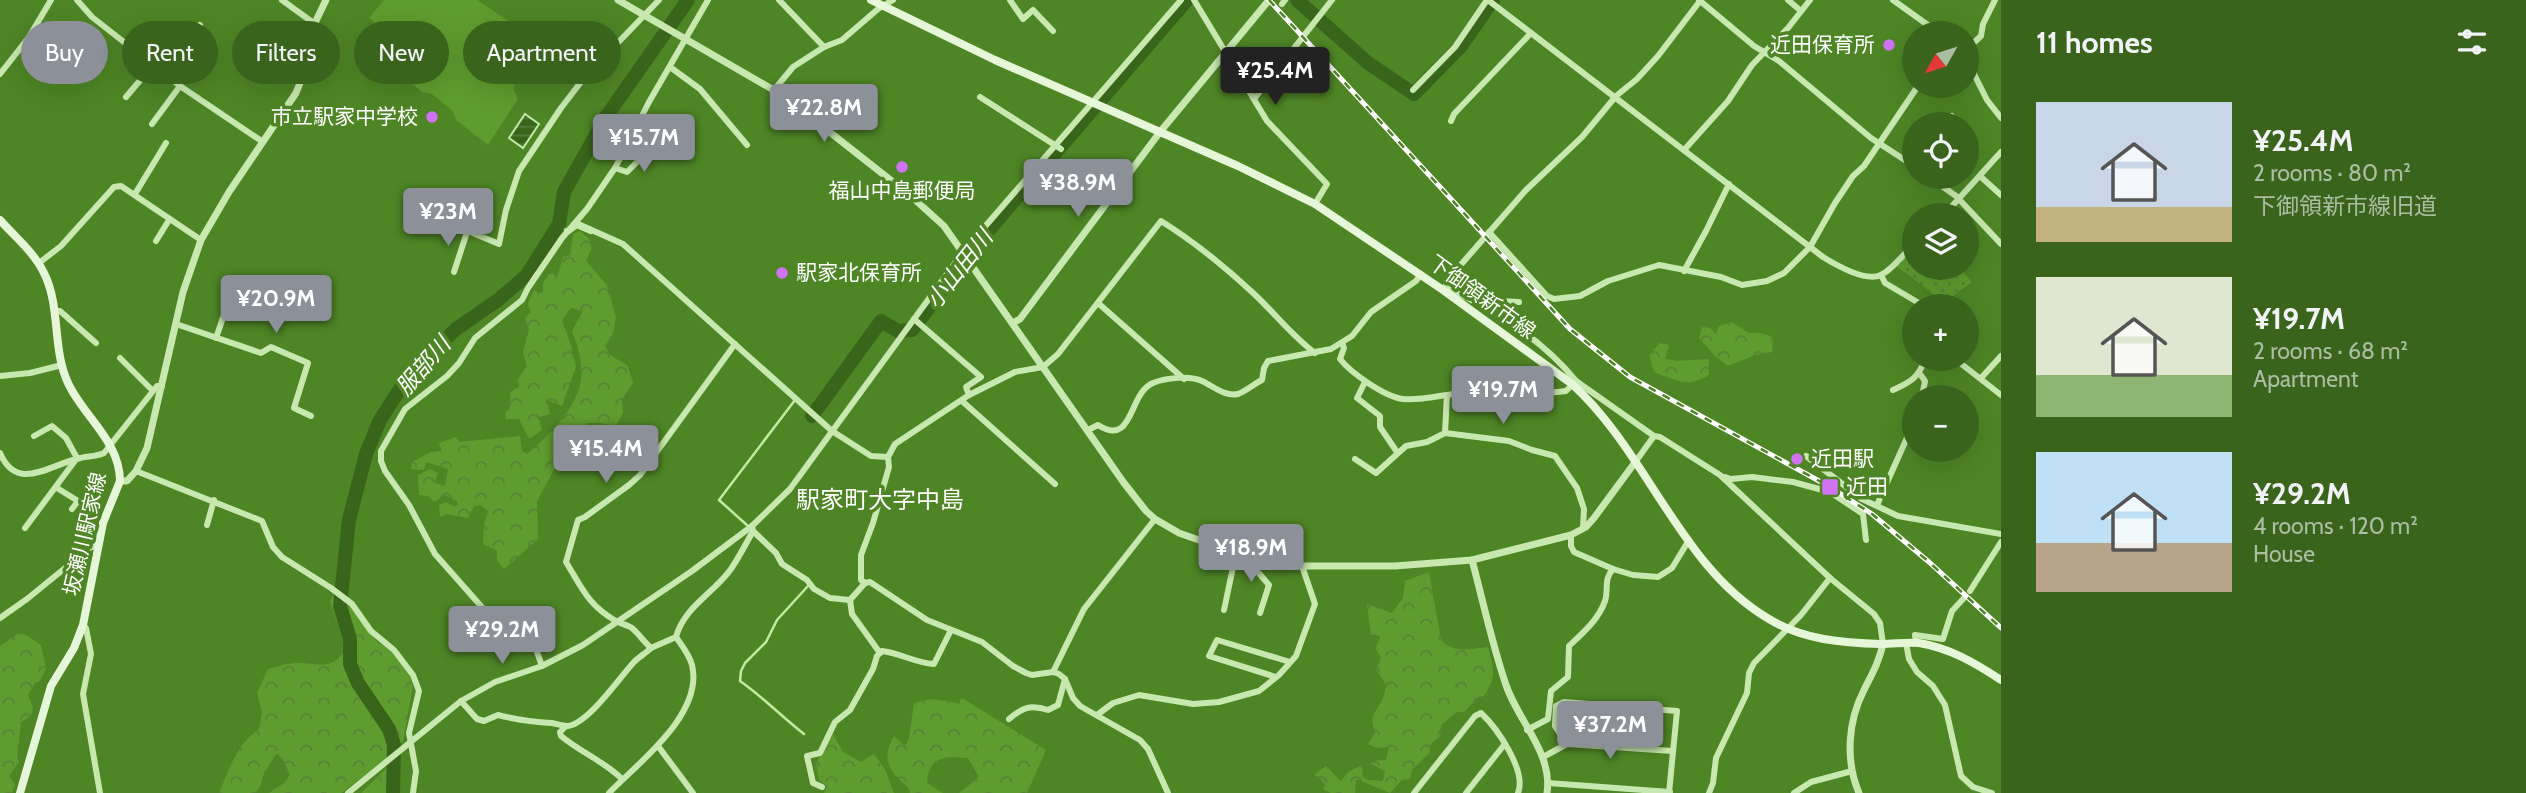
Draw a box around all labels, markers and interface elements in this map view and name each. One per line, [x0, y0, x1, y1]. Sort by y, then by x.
chip: Buy [21, 21, 108, 84]
chip: Rent [122, 21, 218, 84]
chip: Filters [232, 21, 340, 84]
chip: New [354, 21, 449, 84]
chip: Apartment [463, 21, 621, 84]
north arrow [1902, 21, 1979, 98]
map controls [1902, 21, 1979, 462]
icon: filters [2453, 23, 2491, 61]
text: 11 homes [2036, 24, 2153, 61]
place label: 近田保育所 [1770, 32, 1875, 57]
marker: 近田保育所 [1881, 37, 1897, 53]
pin: ¥25.4M [1218, 48, 1332, 107]
text: ¥25.4M [1237, 56, 1313, 84]
pin: ¥22.8M [767, 85, 881, 144]
text: ¥22.8M [786, 93, 862, 121]
place label: 市立駅家中学校 [271, 104, 418, 129]
marker: 市立駅家中学校 [424, 109, 440, 125]
button: locate [1902, 112, 1979, 189]
pin: ¥15.7M [587, 114, 701, 174]
text: ¥25.4M [2253, 122, 2353, 159]
text: ¥15.7M [609, 123, 679, 151]
icon: home [2092, 130, 2176, 214]
marker: 福山中島郵便局 [894, 159, 910, 175]
text: 2 rooms · 80 m² [2253, 159, 2411, 187]
pin: ¥38.9M [1021, 160, 1135, 219]
text: ¥38.9M [1040, 168, 1116, 196]
place label: 福山中島郵便局 [829, 178, 976, 203]
pin: ¥23M [407, 188, 489, 248]
text: 下御領新市線旧道 [2253, 192, 2437, 220]
text: ¥23M [419, 197, 477, 225]
button: layers [1902, 203, 1979, 280]
water label: 小山田川 [920, 222, 1000, 314]
street label: 下御領新市線 [1424, 249, 1541, 344]
place label: 駅家北保育所 [796, 260, 922, 285]
marker: 駅家北保育所 [774, 265, 790, 281]
pin: ¥20.9M [219, 276, 333, 335]
text: ¥20.9M [237, 284, 315, 312]
button: + [1902, 294, 1979, 371]
text: ¥19.7M [2253, 300, 2345, 337]
icon: home [2092, 305, 2176, 389]
water label: 服部川 [390, 329, 458, 401]
text: 2 rooms · 68 m² [2253, 337, 2408, 365]
text: Apartment [2253, 365, 2358, 393]
pin: ¥19.7M [1446, 366, 1560, 426]
text: ¥19.7M [1468, 375, 1538, 403]
button: − [1902, 385, 1979, 462]
pin: ¥15.4M [549, 426, 663, 485]
text: ¥15.4M [569, 434, 643, 462]
place label: 近田駅 [1811, 446, 1874, 471]
marker: 近田駅 [1789, 451, 1805, 467]
street label: 坂瀬川駅家線 [58, 470, 111, 598]
place label: 近田 [1846, 474, 1888, 499]
text: ¥29.2M [2253, 475, 2351, 512]
marker: 近田 [1820, 477, 1840, 497]
icon: home [2092, 480, 2176, 564]
district label: 駅家町大字中島 [796, 485, 964, 514]
text: 4 rooms · 120 m² [2253, 512, 2418, 540]
pin: ¥18.9M [1194, 524, 1308, 584]
text: ¥18.9M [1215, 533, 1287, 561]
text: House [2253, 540, 2315, 568]
pin: ¥29.2M [445, 606, 559, 666]
text: ¥29.2M [464, 615, 540, 643]
pin: ¥37.2M [1553, 702, 1667, 761]
text: ¥37.2M [1573, 710, 1647, 738]

